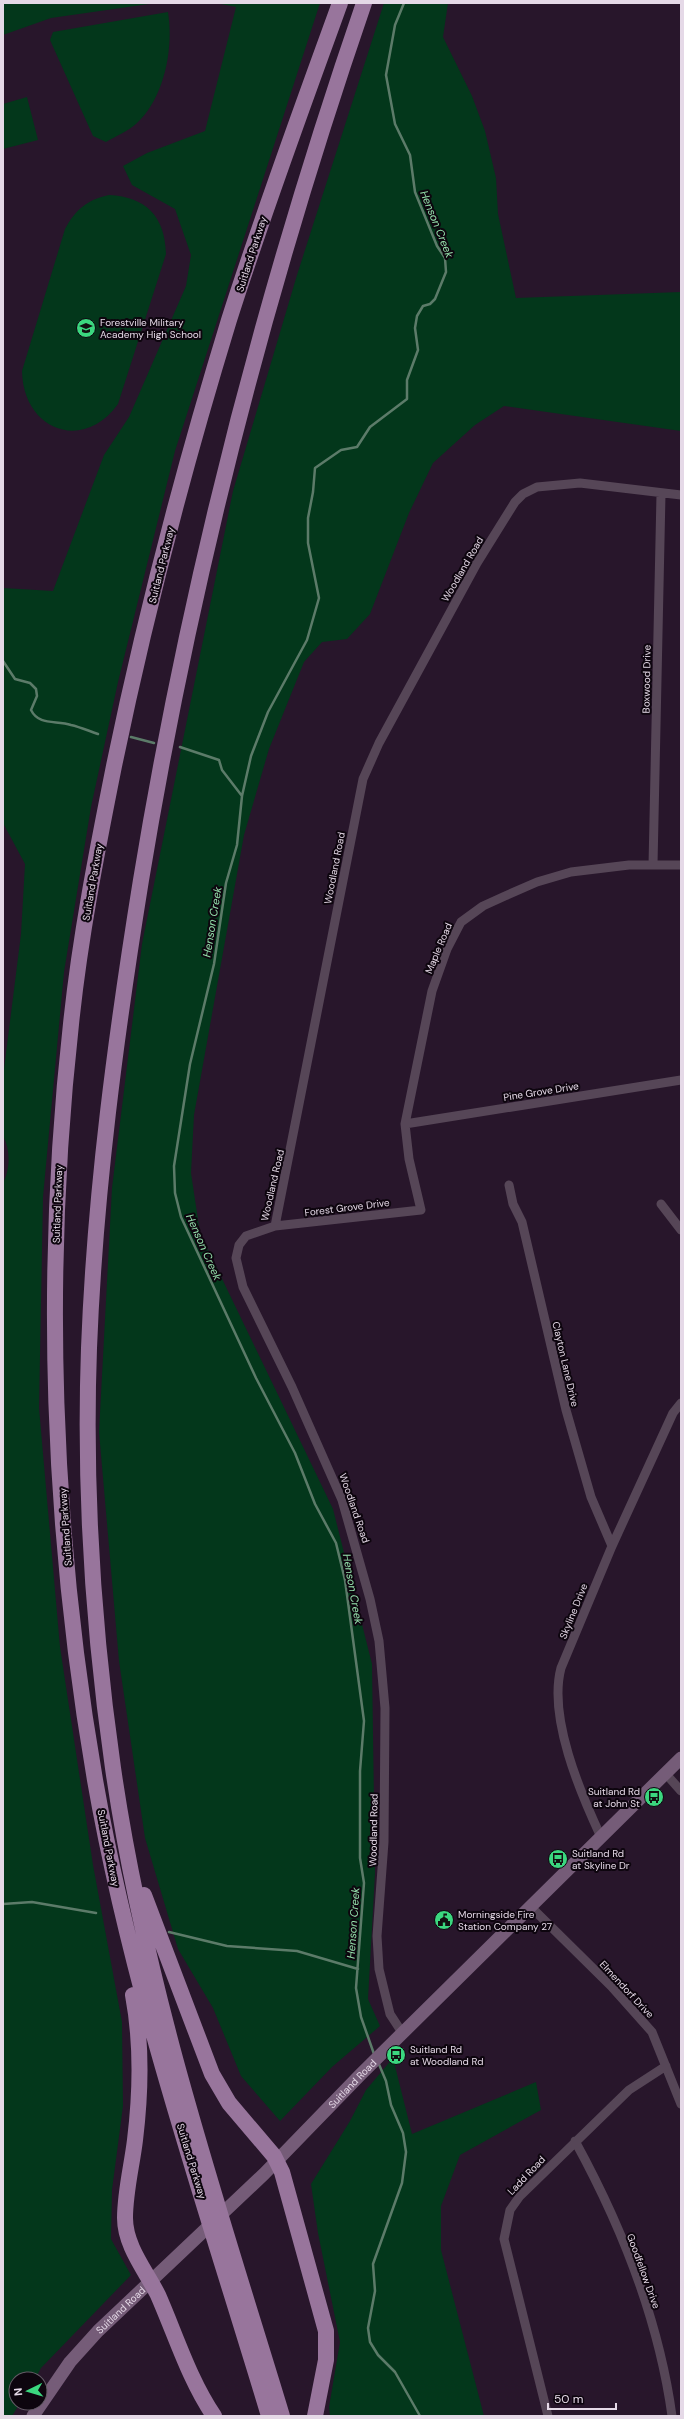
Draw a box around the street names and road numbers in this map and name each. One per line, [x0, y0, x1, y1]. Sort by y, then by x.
street label: Suitland Parkway [233, 215, 270, 293]
street label: Suitland Parkway [146, 525, 177, 605]
street label: Woodland Road [439, 534, 486, 604]
street label: Boxwood Drive [639, 644, 654, 713]
street label: Woodland Road [321, 831, 348, 905]
street label: Suitland Parkway [79, 842, 106, 922]
street label: Maple Road [422, 921, 455, 976]
street label: Pine Grove Drive [502, 1079, 580, 1104]
street label: Woodland Road [258, 1148, 287, 1222]
street label: Suitland Parkway [50, 1164, 65, 1243]
street label: Forest Grove Drive [304, 1196, 391, 1219]
street label: Clayton Lane Drive [549, 1320, 582, 1408]
street label: Woodland Road [337, 1472, 373, 1545]
street label: Suitland Parkway [56, 1487, 75, 1566]
street label: Skyline Drive [556, 1581, 591, 1641]
street label: Woodland Road [366, 1793, 381, 1867]
street label: Suitland Parkway [95, 1808, 122, 1888]
street label: Elmendorf Drive [597, 1958, 657, 2021]
street label: Suitland Road [325, 2057, 379, 2111]
street label: Suitland Parkway [174, 2122, 209, 2201]
street label: Ladd Road [505, 2153, 548, 2198]
street label: Goodfellow Drive [624, 2232, 663, 2311]
street label: Suitland Road [93, 2284, 148, 2337]

